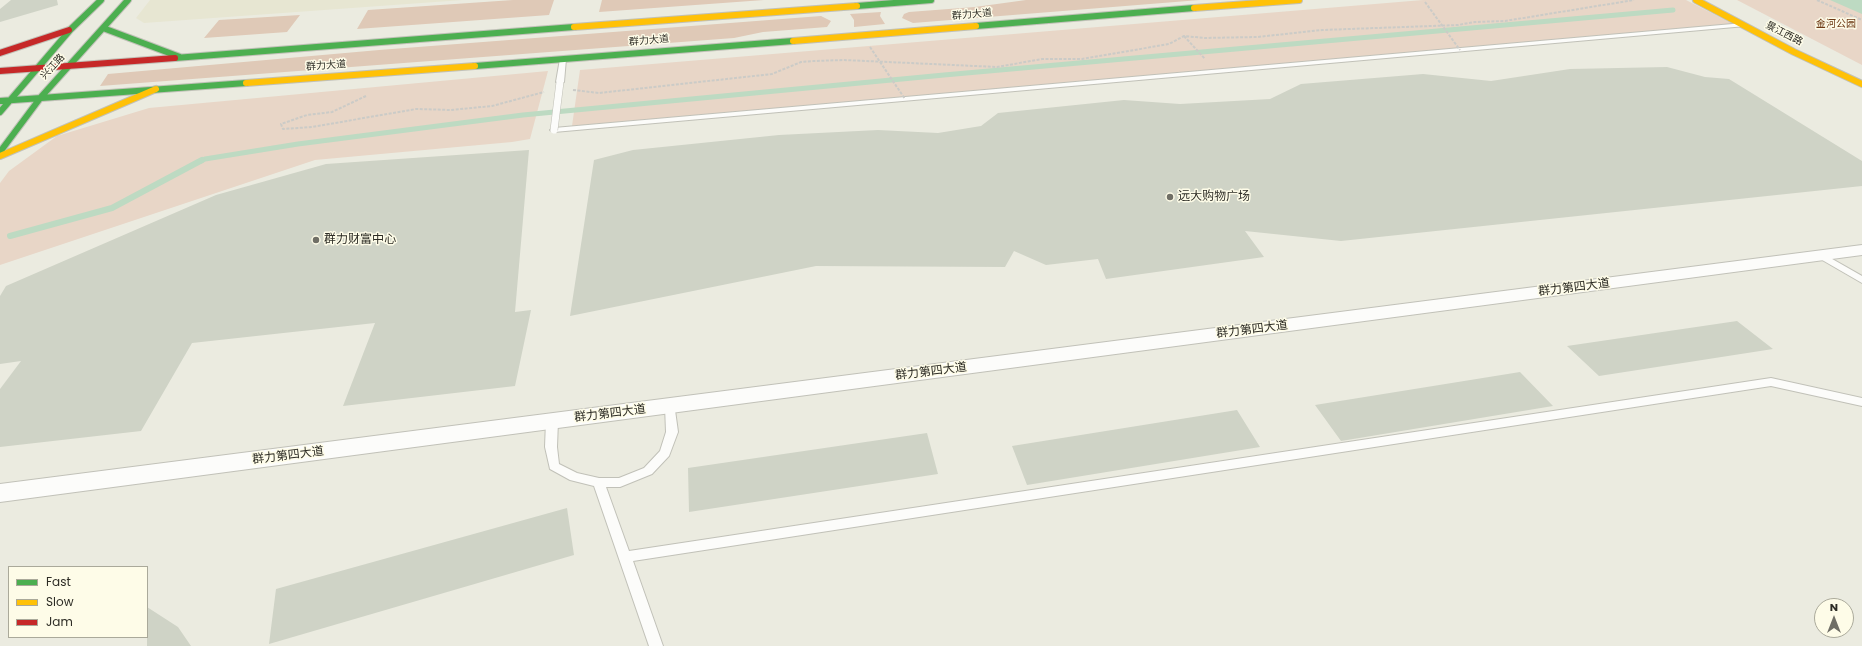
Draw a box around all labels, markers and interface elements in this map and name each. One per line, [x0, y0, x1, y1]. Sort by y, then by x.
street label: 群力大道 [952, 7, 992, 23]
park label: 金河公园 [1816, 18, 1856, 30]
street label: 景江西路 [1763, 20, 1805, 48]
street label: 群力大道 [629, 33, 669, 49]
street label: 兴江路 [39, 52, 67, 82]
street label: 群力大道 [306, 59, 346, 73]
place label: 远大购物广场 [1178, 190, 1250, 204]
marker: 远大购物广场 [1165, 192, 1175, 202]
place label: 群力财富中心 [324, 233, 396, 247]
marker: 群力财富中心 [311, 235, 321, 245]
street label: 群力第四大道 [1537, 276, 1611, 300]
street label: 群力第四大道 [1215, 318, 1289, 342]
street label: 群力第四大道 [894, 360, 968, 384]
street label: 群力第四大道 [573, 402, 647, 426]
street label: 群力第四大道 [251, 444, 325, 468]
legend [8, 566, 148, 638]
text: Fast [46, 573, 71, 590]
text: Slow [46, 593, 74, 610]
north arrow [1814, 598, 1854, 638]
text: N [1830, 599, 1838, 615]
text: Jam [46, 613, 73, 630]

